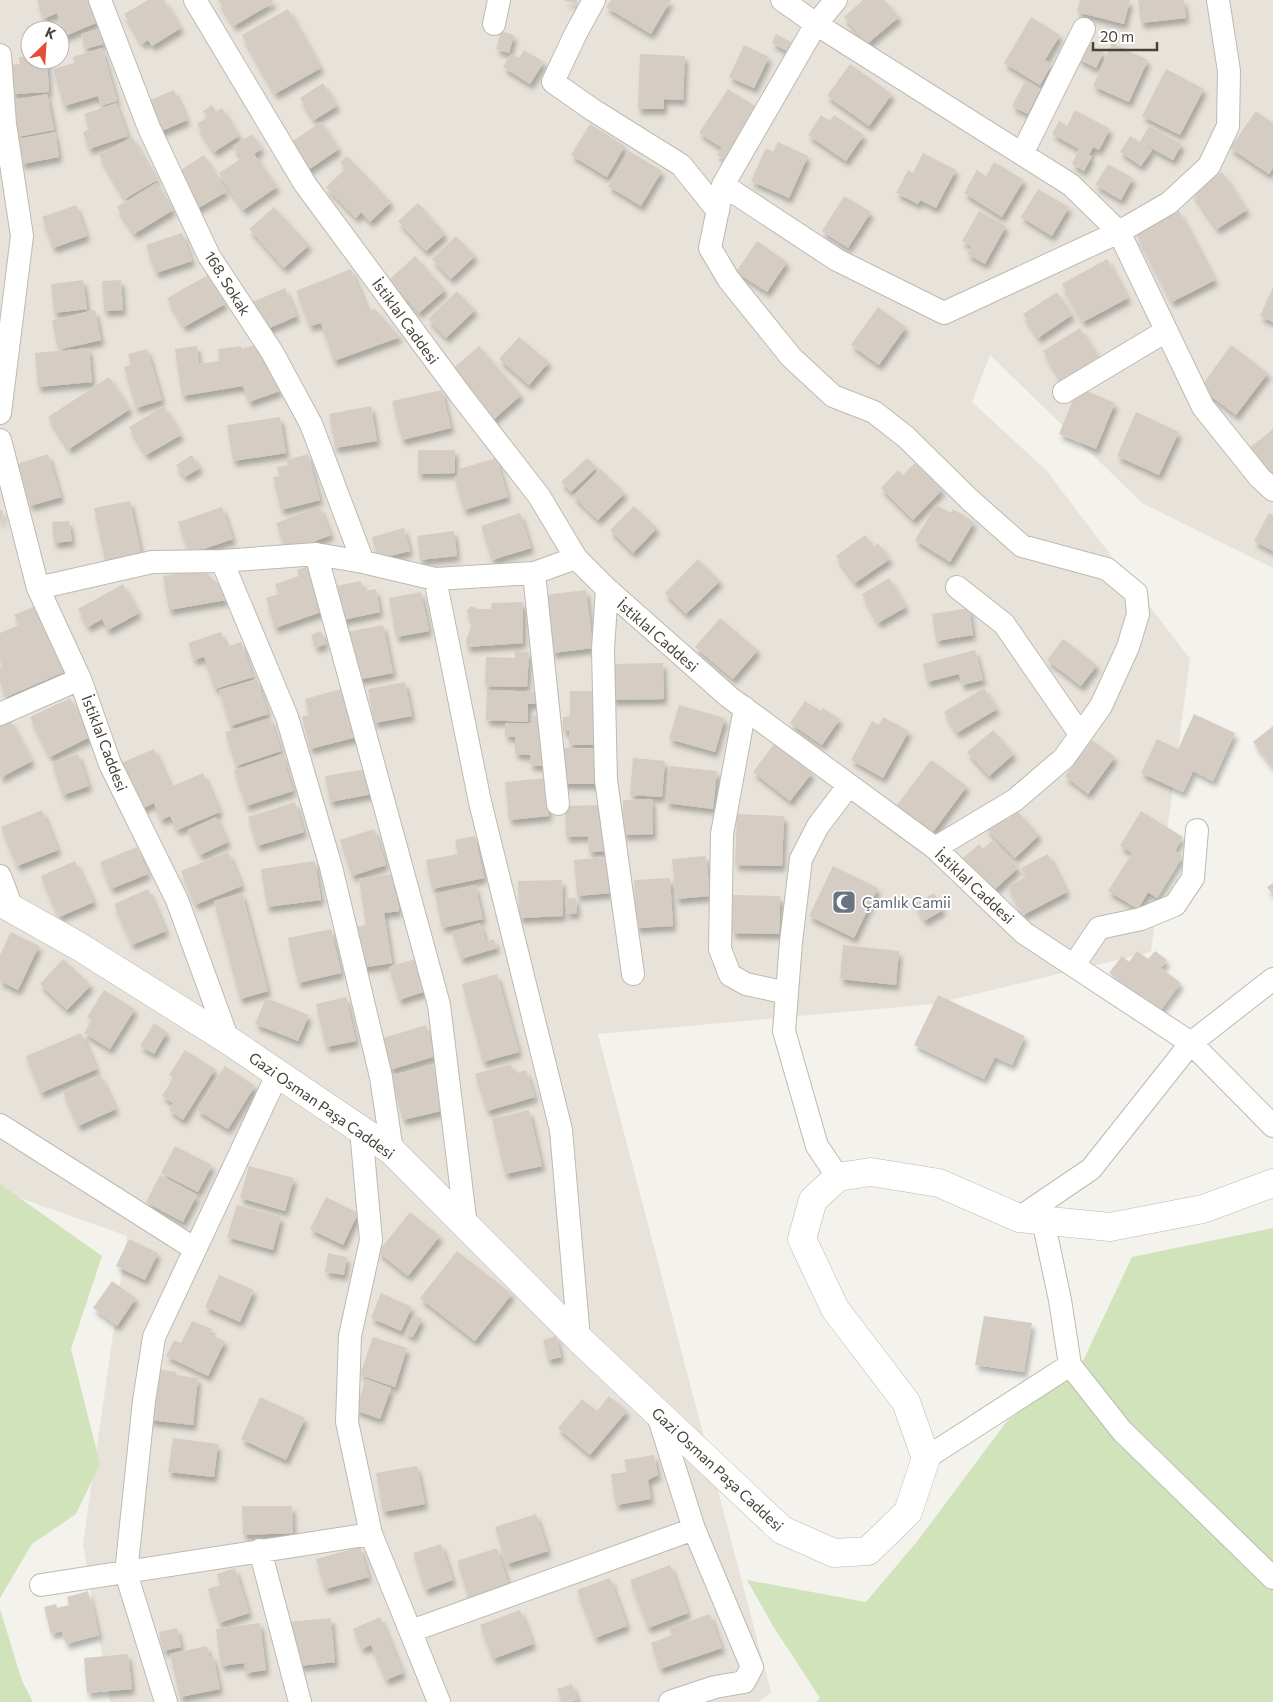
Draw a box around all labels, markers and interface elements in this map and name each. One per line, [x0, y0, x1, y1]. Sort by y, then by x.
north arrow [20, 20, 70, 70]
scale bar [1093, 20, 1157, 52]
text: K [43, 23, 59, 43]
text: 20 m [1100, 27, 1134, 45]
street label: 168. Sokak [201, 247, 255, 319]
street label: İstiklal Caddesi [369, 275, 443, 367]
street label: İstiklal Caddesi [614, 595, 702, 675]
street label: İstiklal Caddesi [78, 692, 132, 794]
street label: İstiklal Caddesi [932, 845, 1018, 927]
mosque icon: Çamlık Camii [831, 889, 857, 915]
place label: Çamlık Camii [862, 893, 951, 911]
street label: Gazi Osman Paşa Caddesi [246, 1048, 398, 1162]
street label: Gazi Osman Paşa Caddesi [648, 1403, 788, 1535]

